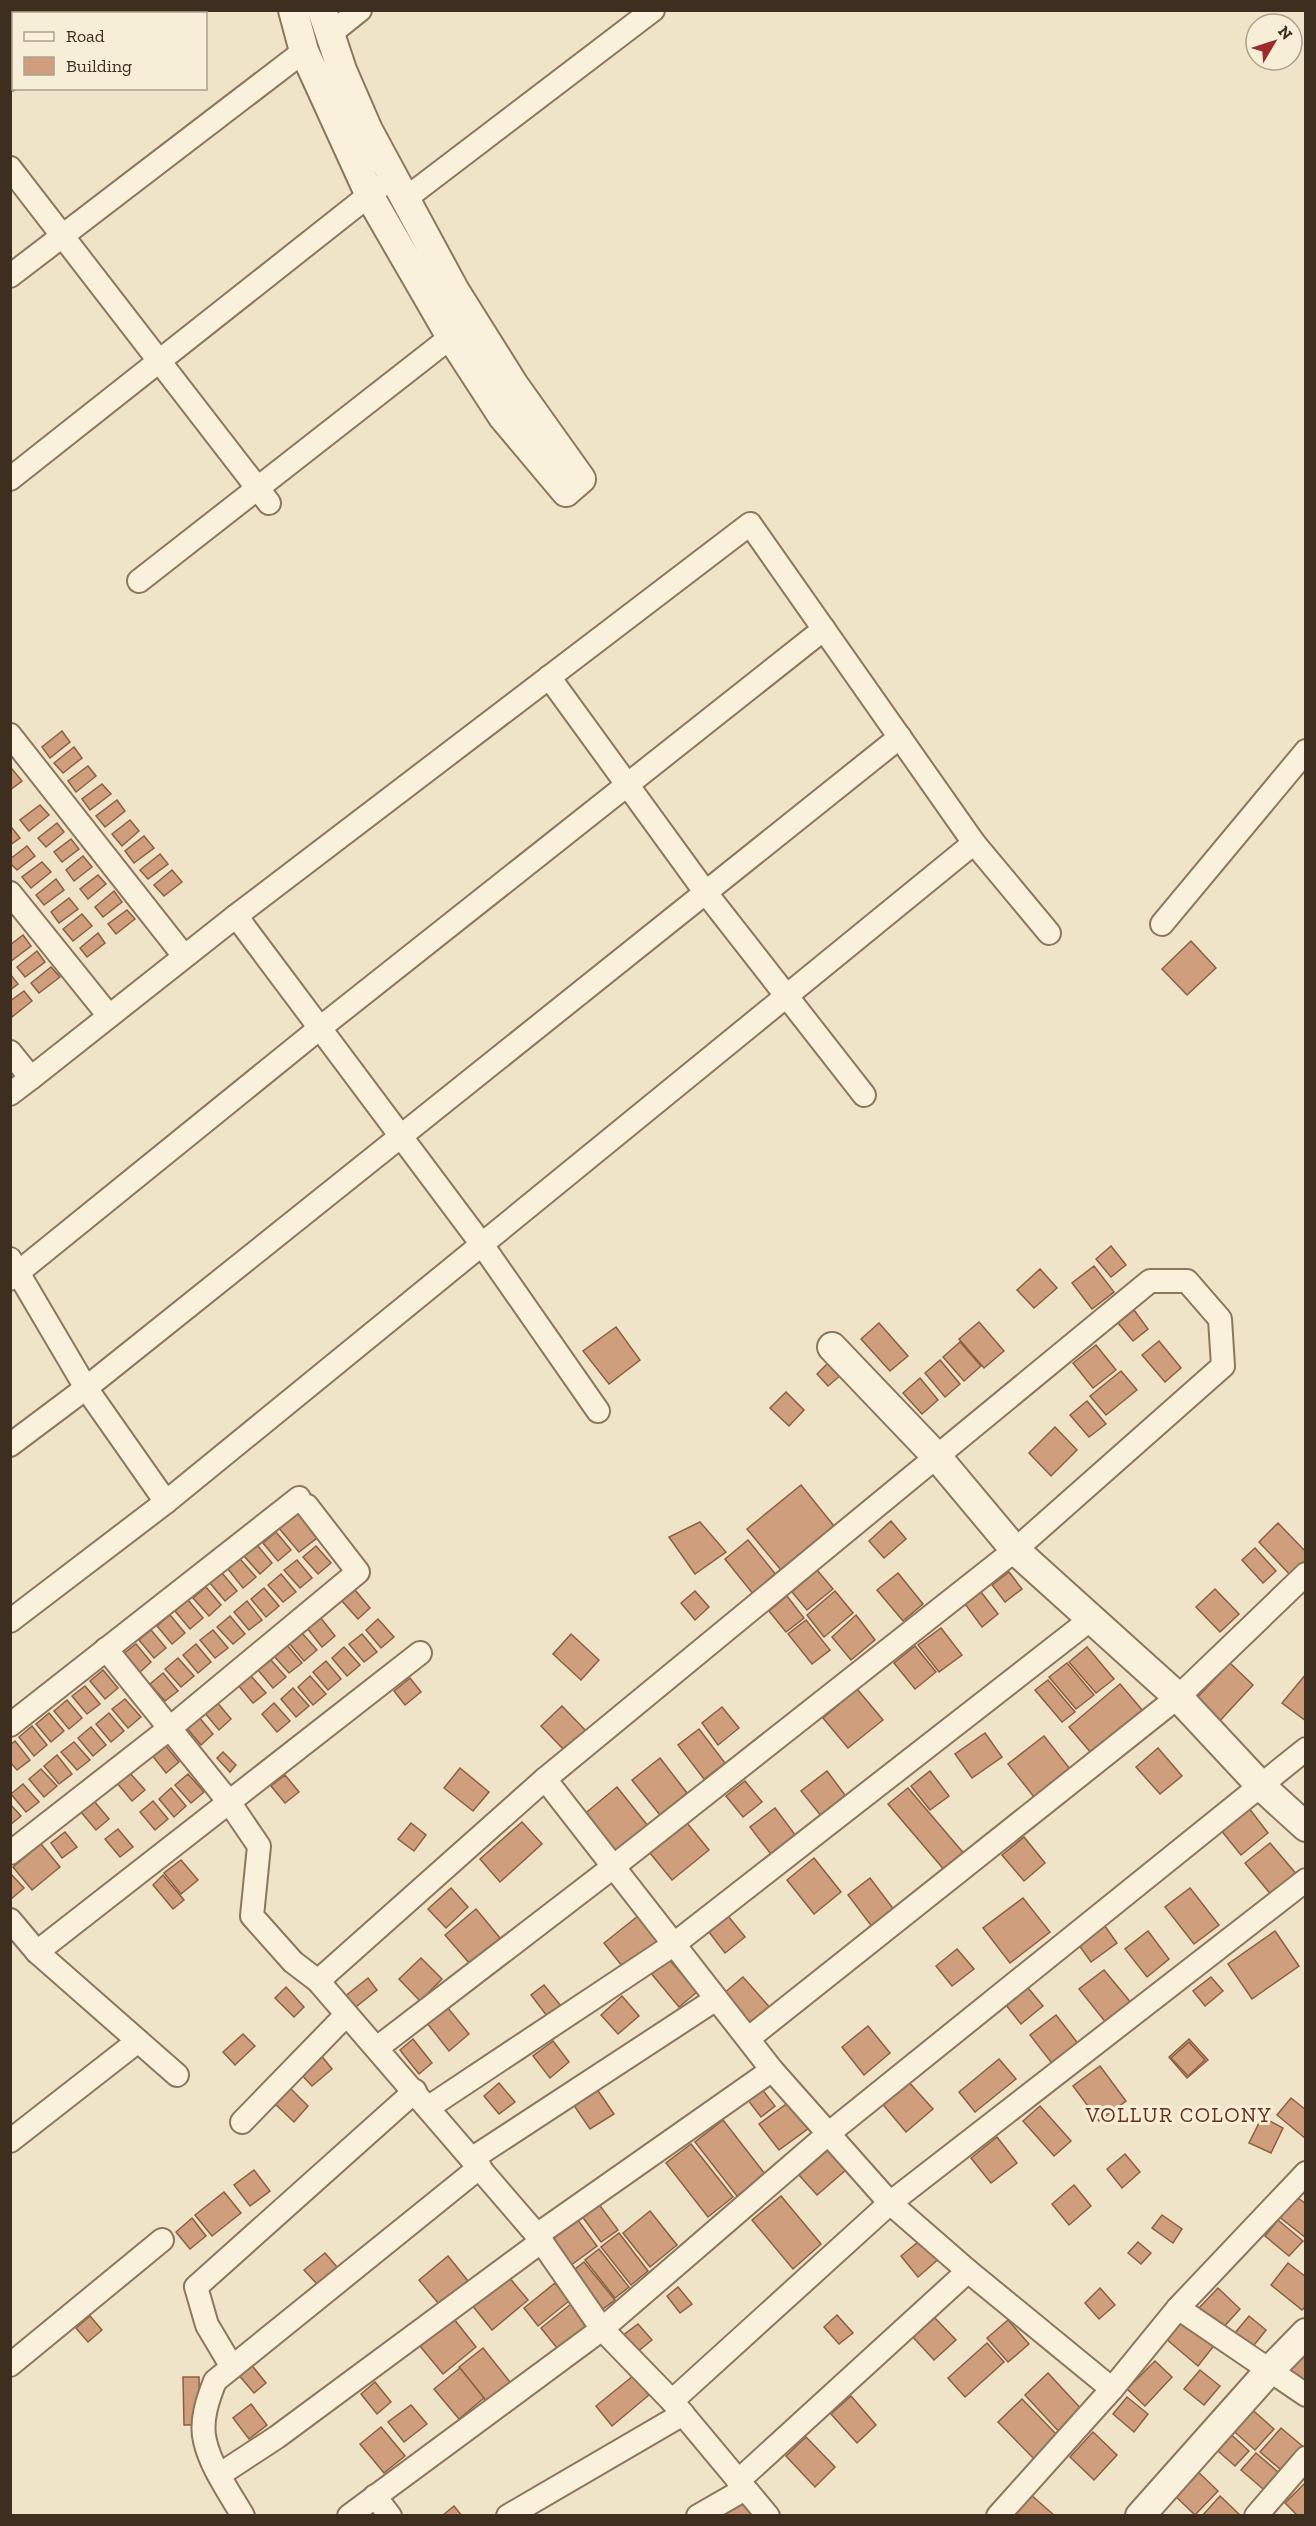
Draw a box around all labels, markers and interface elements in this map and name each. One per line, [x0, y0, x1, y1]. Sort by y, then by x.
legend [12, 12, 207, 90]
north arrow [1244, 12, 1304, 72]
text: N [1274, 22, 1296, 44]
text: Road [66, 25, 105, 47]
text: Building [66, 55, 132, 77]
district label: VOLLUR COLONY [1085, 2102, 1272, 2127]

